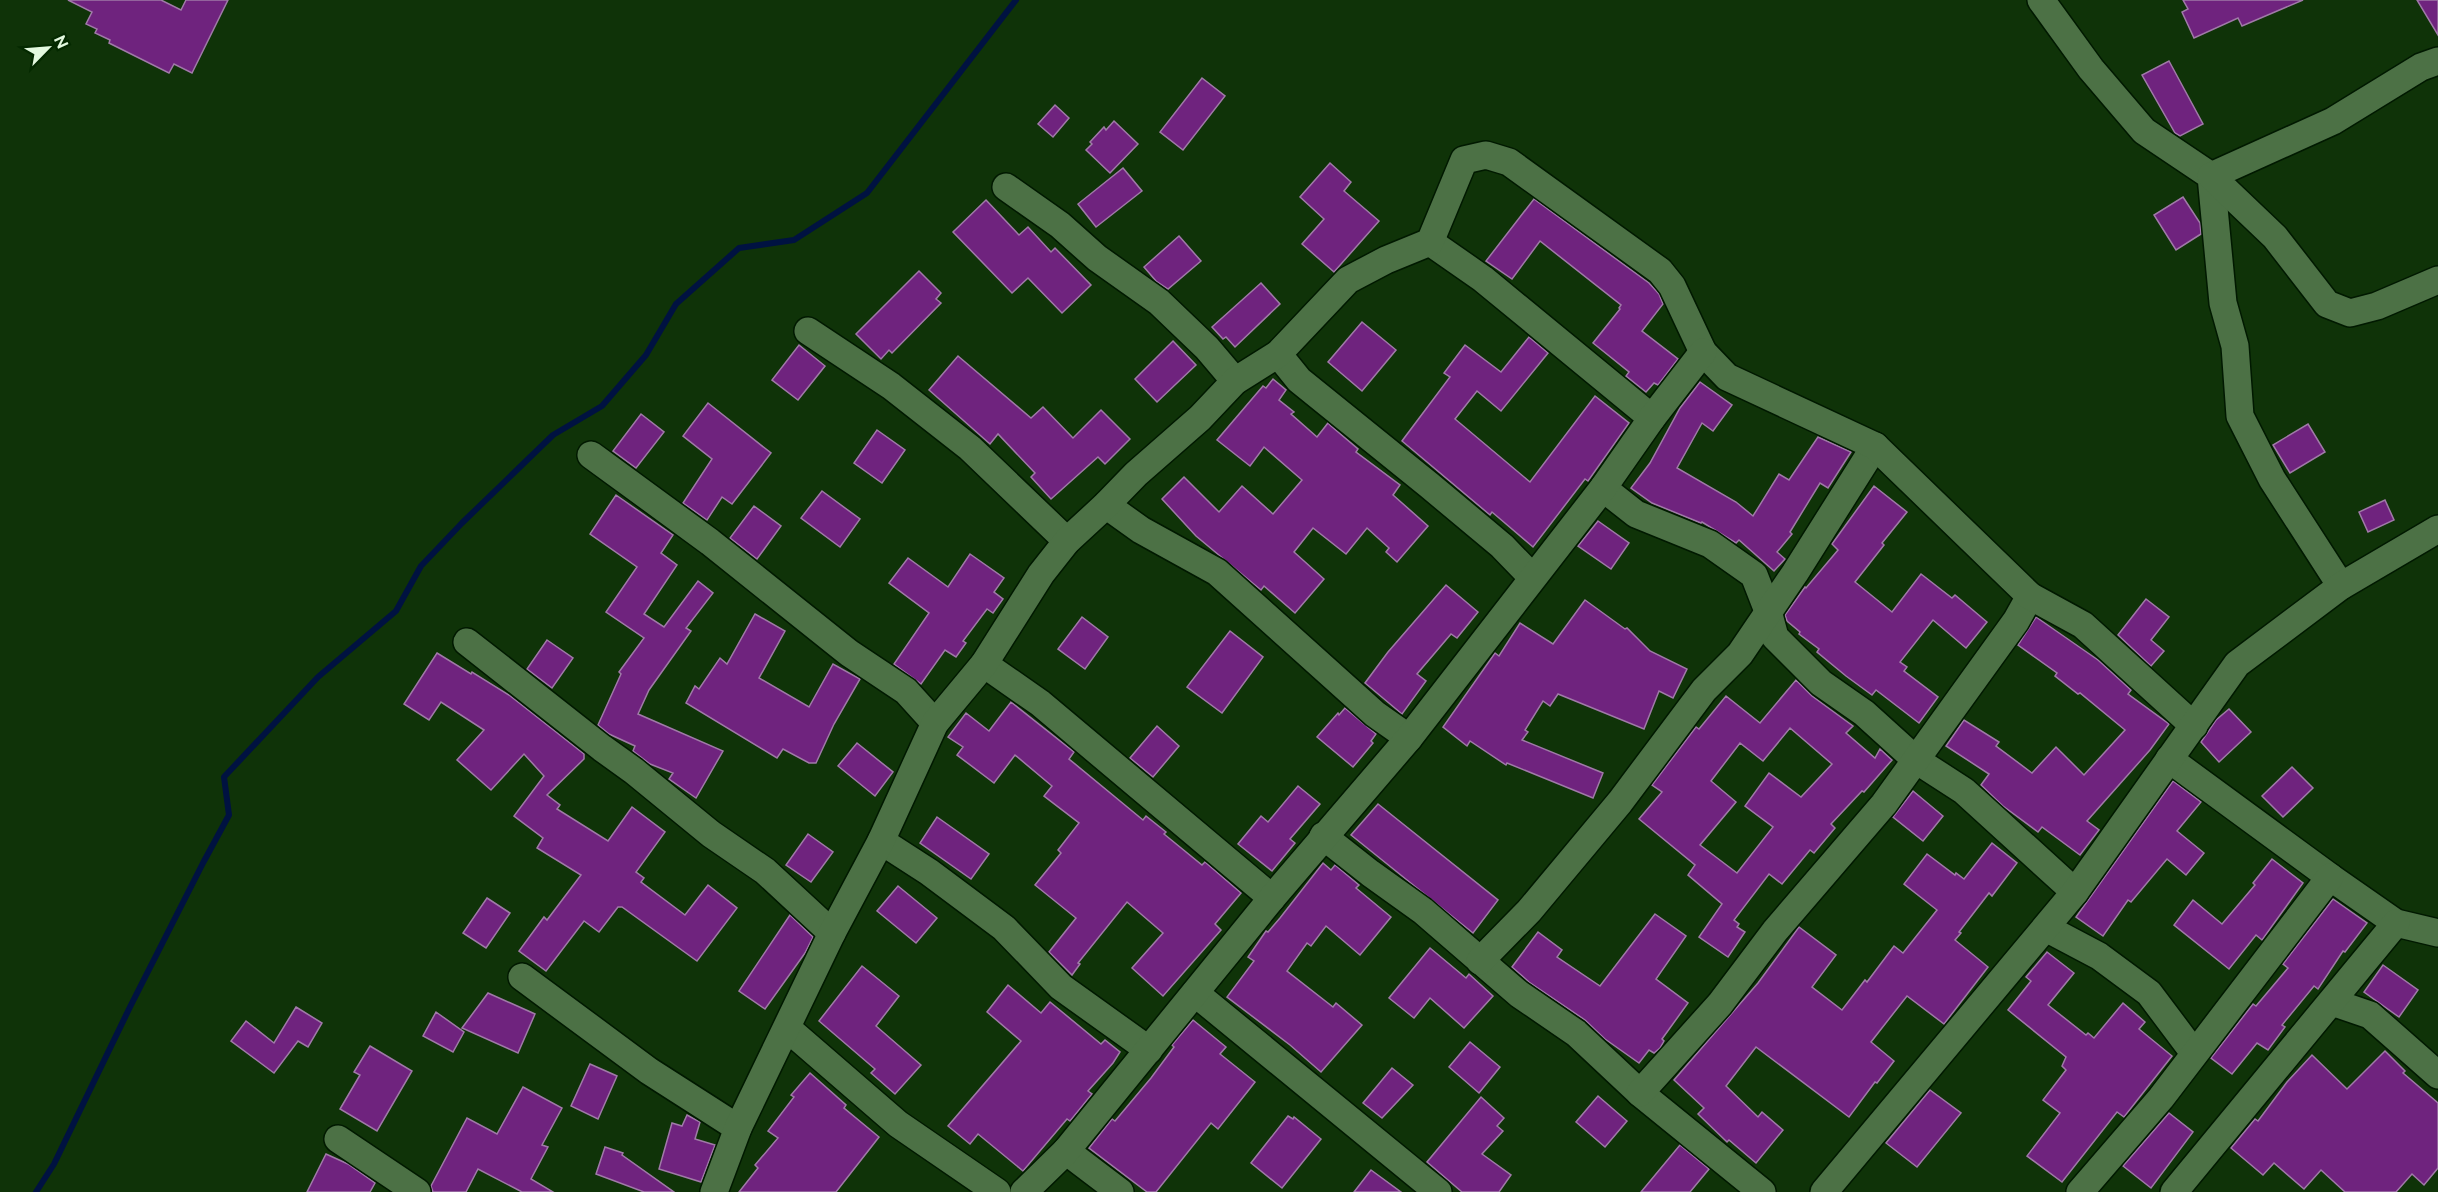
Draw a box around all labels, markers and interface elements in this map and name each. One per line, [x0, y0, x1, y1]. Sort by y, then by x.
north arrow [18, 18, 78, 78]
text: N [50, 32, 72, 51]

